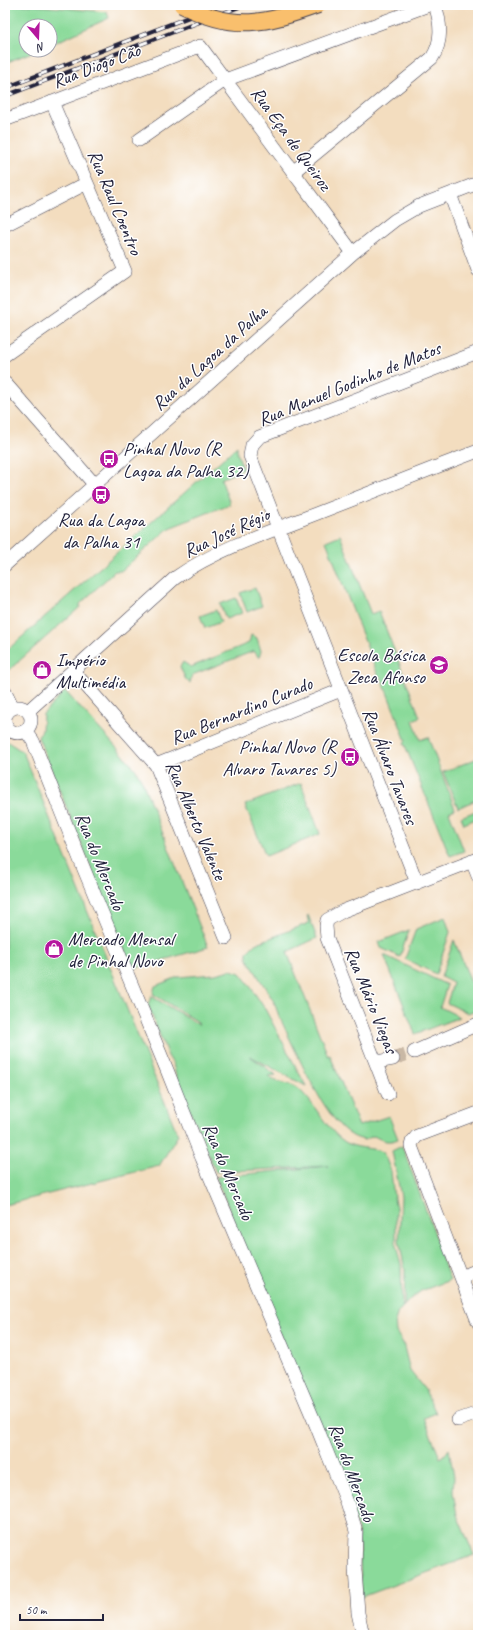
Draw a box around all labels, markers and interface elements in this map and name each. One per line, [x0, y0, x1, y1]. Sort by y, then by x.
north arrow [18, 18, 58, 58]
street label: Rua Diogo Cão [49, 38, 145, 94]
text: N [34, 40, 47, 56]
street label: Rua Eça de Queiroz [245, 82, 338, 197]
street label: Rua Raul Coentro [82, 146, 148, 260]
street label: Rua da Lagoa da Palha [147, 298, 274, 416]
street label: Rua Manuel Godinho de Matos [255, 336, 446, 432]
place label: Pinhal Novo (R Lagoa da Palha 32) [123, 437, 251, 483]
bus stop icon: Pinhal Novo (R Lagoa da Palha 32) [98, 448, 120, 470]
bus stop icon: Rua da Lagoa da Palha 31 [90, 484, 112, 506]
street label: Rua José Régio [180, 502, 275, 563]
place label: Rua da Lagoa da Palha 31 [58, 508, 146, 554]
place label: Escola Básica Zeca Afonso [337, 643, 426, 689]
place label: Império Multimédia [56, 648, 127, 694]
school or university icon: Escola Básica Zeca Afonso [428, 654, 450, 676]
shop icon: Império Multimédia [31, 659, 53, 681]
street label: Rua Bernardino Curado [167, 671, 317, 750]
street label: Rua Álvaro Tavares [357, 705, 424, 829]
place label: Pinhal Novo (R Alvaro Tavares 5) [223, 735, 339, 781]
bus stop icon: Pinhal Novo (R Alvaro Tavares 5) [339, 746, 361, 768]
street label: Rua Alberto Valente [160, 757, 233, 885]
street label: Rua do Mercado [70, 809, 131, 915]
place label: Mercado Mensal de Pinhal Novo [68, 927, 177, 973]
shop icon: Mercado Mensal de Pinhal Novo [43, 938, 65, 960]
street label: Rua Mário Viegas [339, 944, 404, 1058]
street label: Rua do Mercado [197, 1119, 260, 1225]
street label: Rua do Mercado [323, 1420, 381, 1526]
scale bar [20, 1596, 103, 1622]
text: 50 m [26, 1602, 48, 1618]

